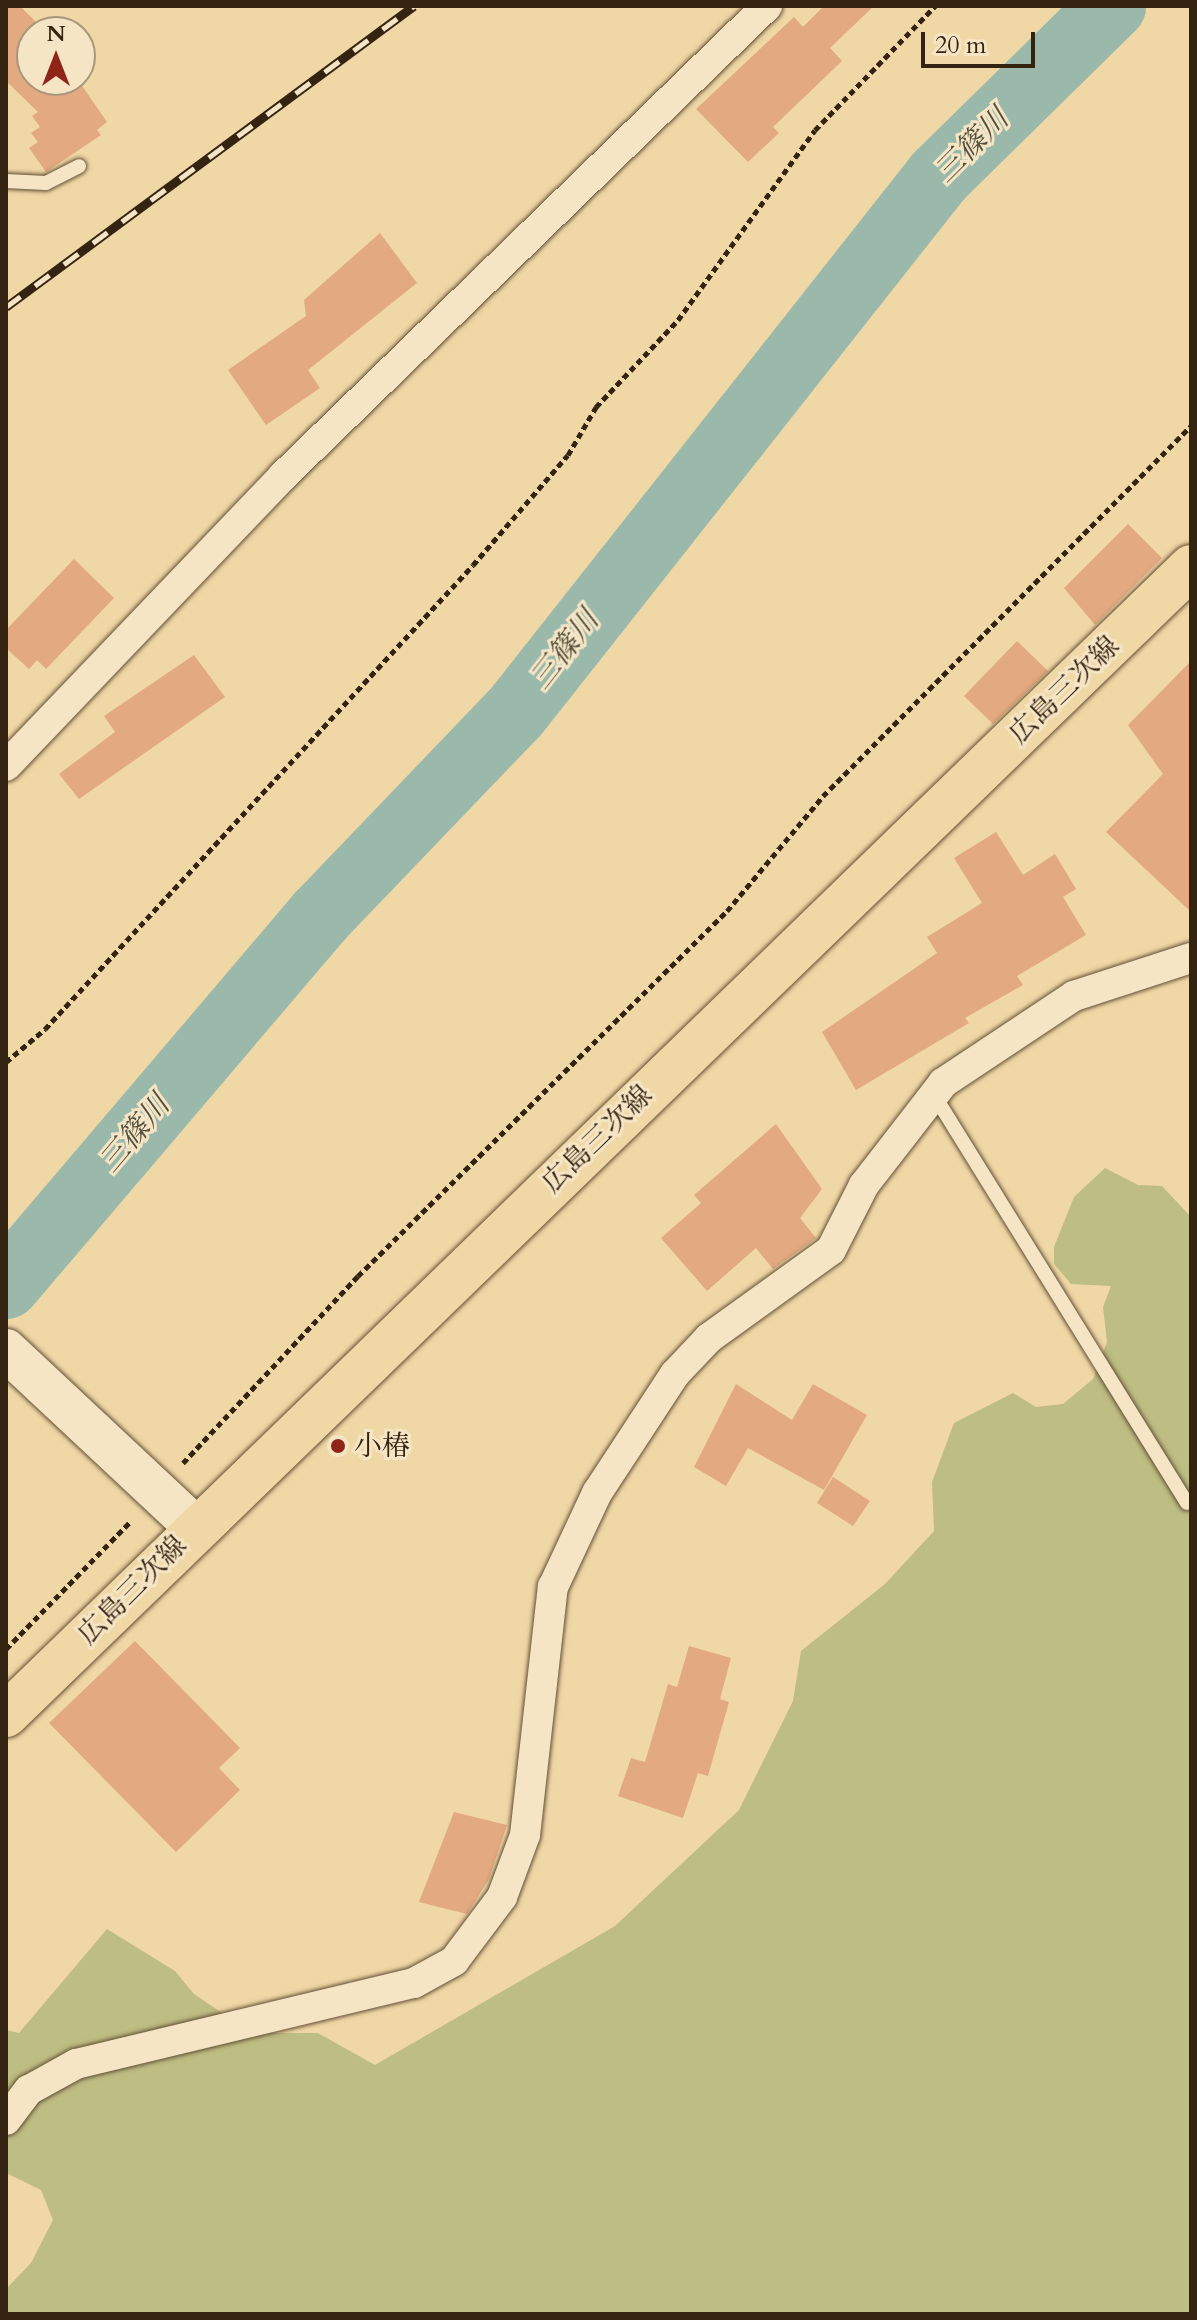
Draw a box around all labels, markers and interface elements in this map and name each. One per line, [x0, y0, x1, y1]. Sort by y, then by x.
north arrow [16, 16, 96, 96]
scale bar [925, 16, 1039, 66]
text: N [46, 19, 66, 49]
text: 20 m [935, 29, 986, 62]
water label: 三篠川 [927, 101, 1017, 191]
water label: 三篠川 [523, 603, 607, 697]
street label: 広島三次線 [1002, 629, 1126, 751]
street label: 広島三次線 [535, 1078, 659, 1200]
water label: 三篠川 [92, 1088, 178, 1180]
place label: 小椿 [354, 1429, 410, 1463]
marker: 小椿 [329, 1437, 347, 1455]
street label: 広島三次線 [71, 1529, 193, 1651]

